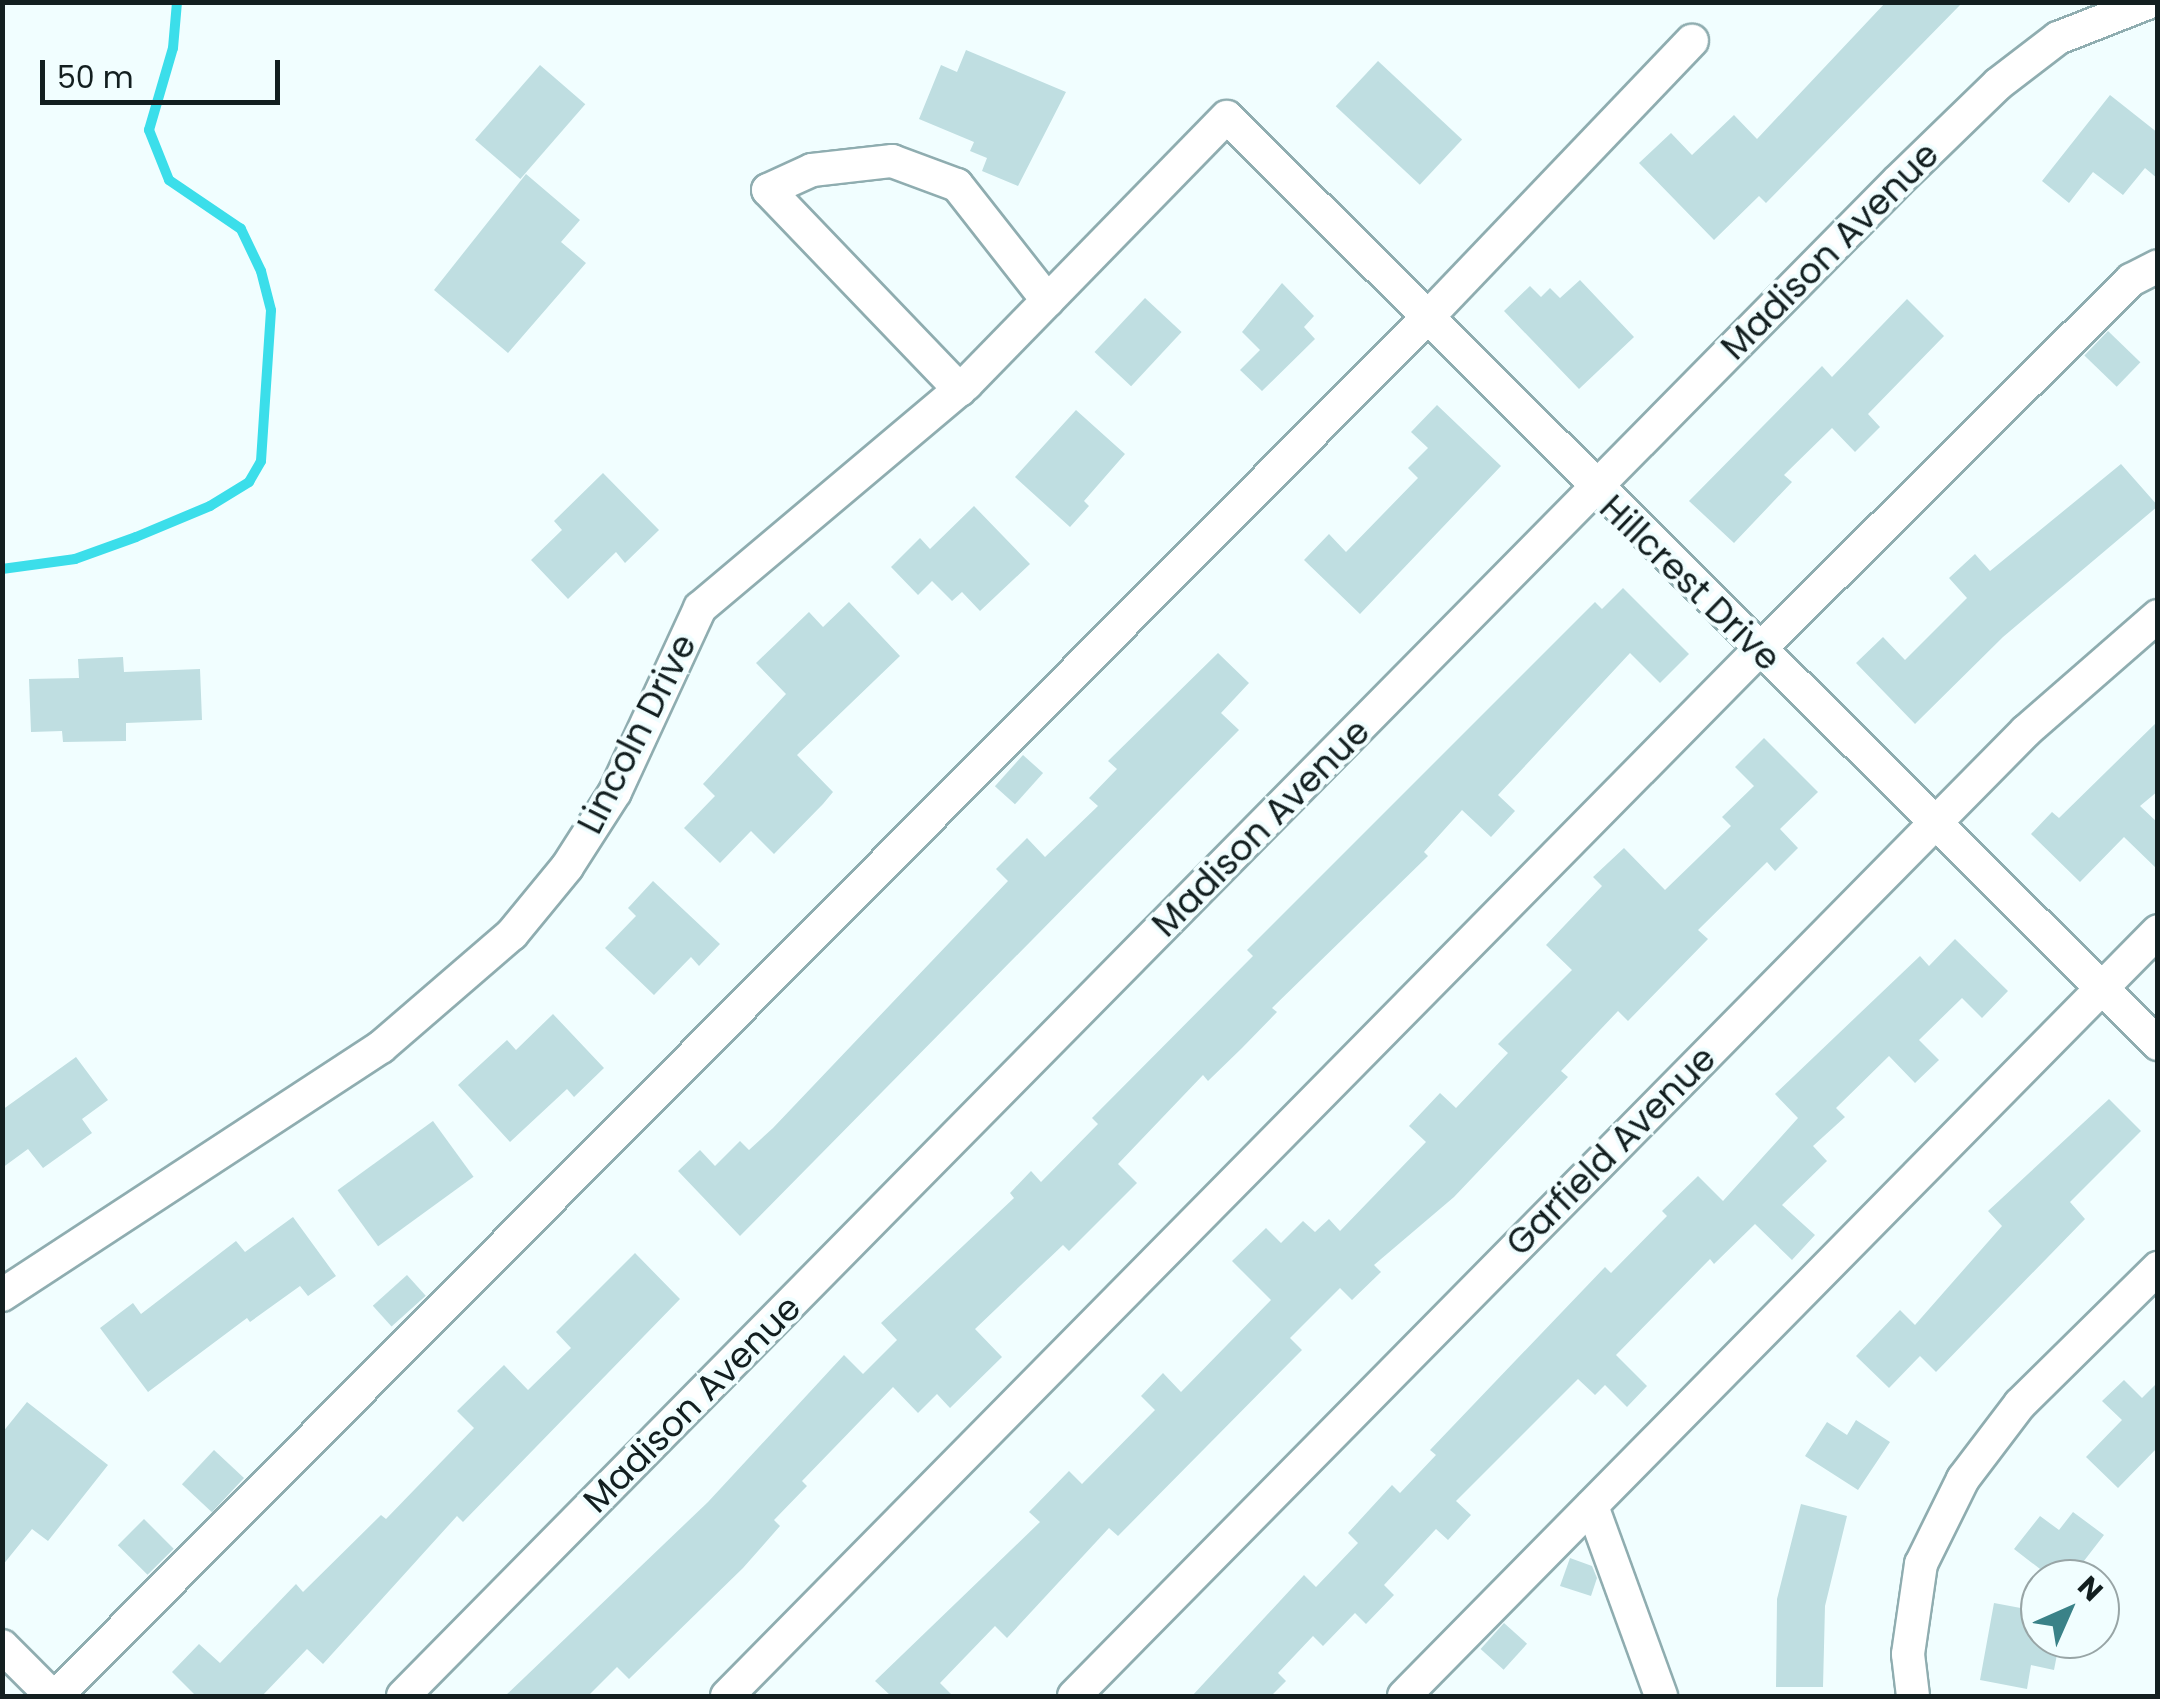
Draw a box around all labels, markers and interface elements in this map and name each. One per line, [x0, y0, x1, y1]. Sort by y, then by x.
scale bar [45, 40, 285, 102]
text: 50 m [57, 56, 134, 99]
street label: Madison Avenue [1713, 134, 1947, 368]
street label: Hillcrest Drive [1591, 487, 1789, 679]
street label: Lincoln Drive [569, 627, 705, 841]
street label: Madison Avenue [1144, 711, 1378, 945]
street label: Garfield Avenue [1498, 1038, 1724, 1264]
street label: Madison Avenue [575, 1287, 809, 1521]
north arrow [2020, 1559, 2120, 1659]
text: N [2069, 1568, 2111, 1610]

